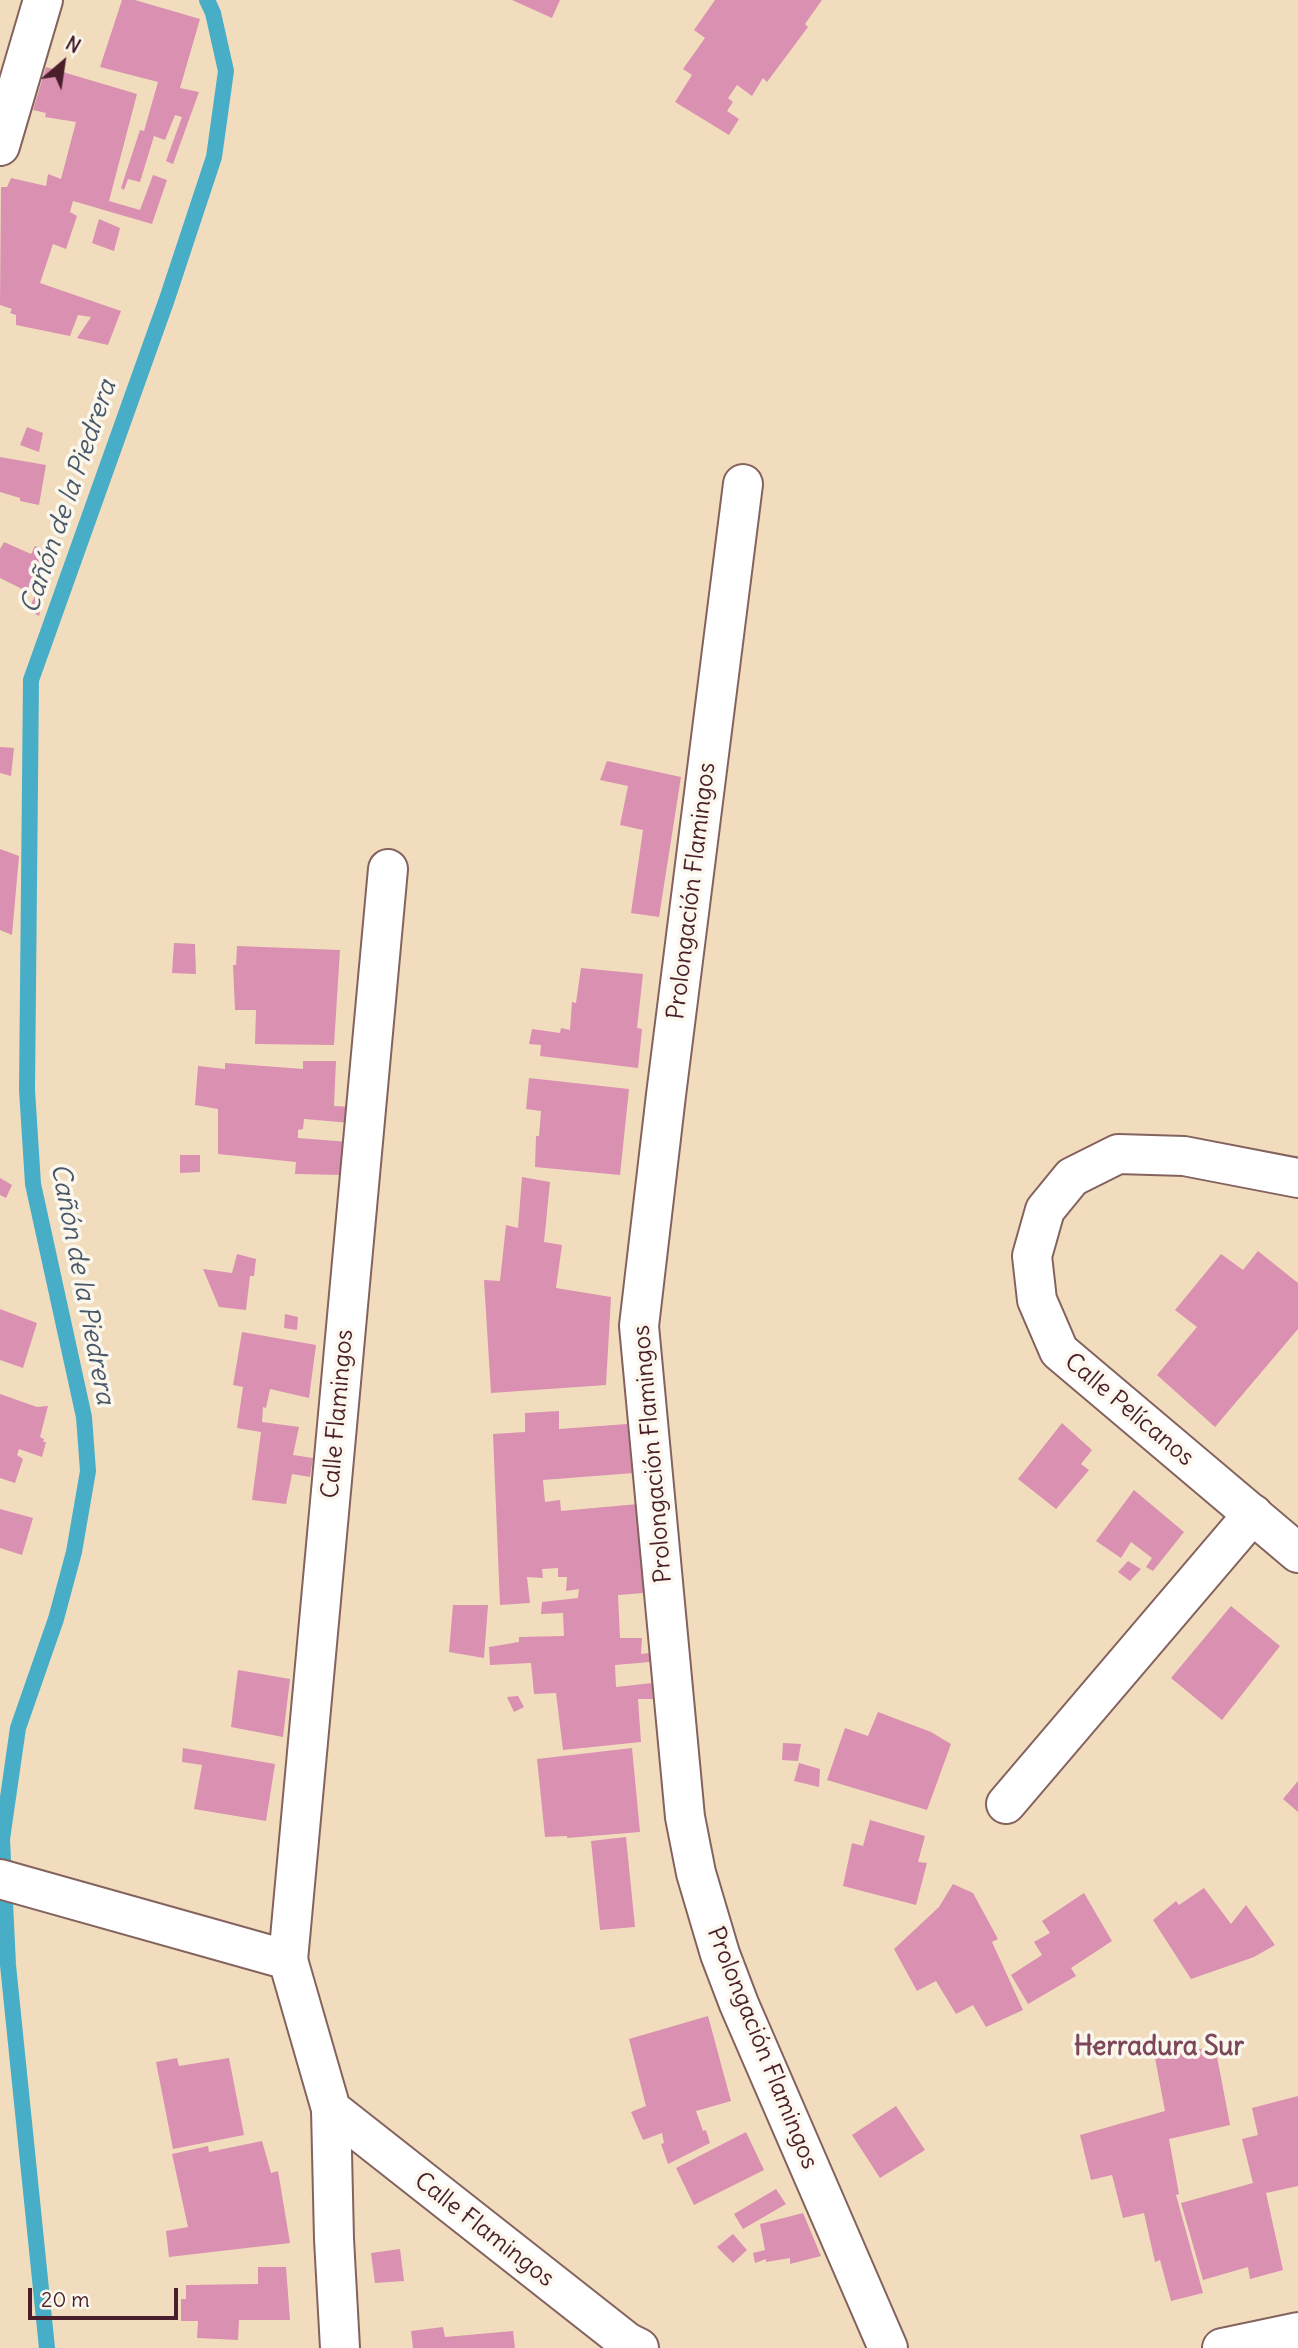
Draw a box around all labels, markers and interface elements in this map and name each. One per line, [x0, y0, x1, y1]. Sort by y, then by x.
north arrow [28, 28, 98, 98]
text: N [62, 31, 85, 58]
water label: Cañón de la Piedrera [14, 376, 124, 618]
street label: Prolongación Flamingos [662, 761, 722, 1021]
water label: Cañón de la Piedrera [43, 1161, 121, 1407]
street label: Prolongación Flamingos [627, 1324, 679, 1584]
street label: Calle Flamingos [316, 1328, 360, 1500]
street label: Calle Pelícanos [1058, 1348, 1200, 1472]
street label: Prolongación Flamingos [700, 1923, 824, 2173]
district label: Herradura Sur [1074, 2032, 1244, 2064]
street label: Calle Flamingos [408, 2166, 560, 2294]
scale bar [32, 2274, 182, 2318]
text: 20 m [41, 2286, 90, 2313]

